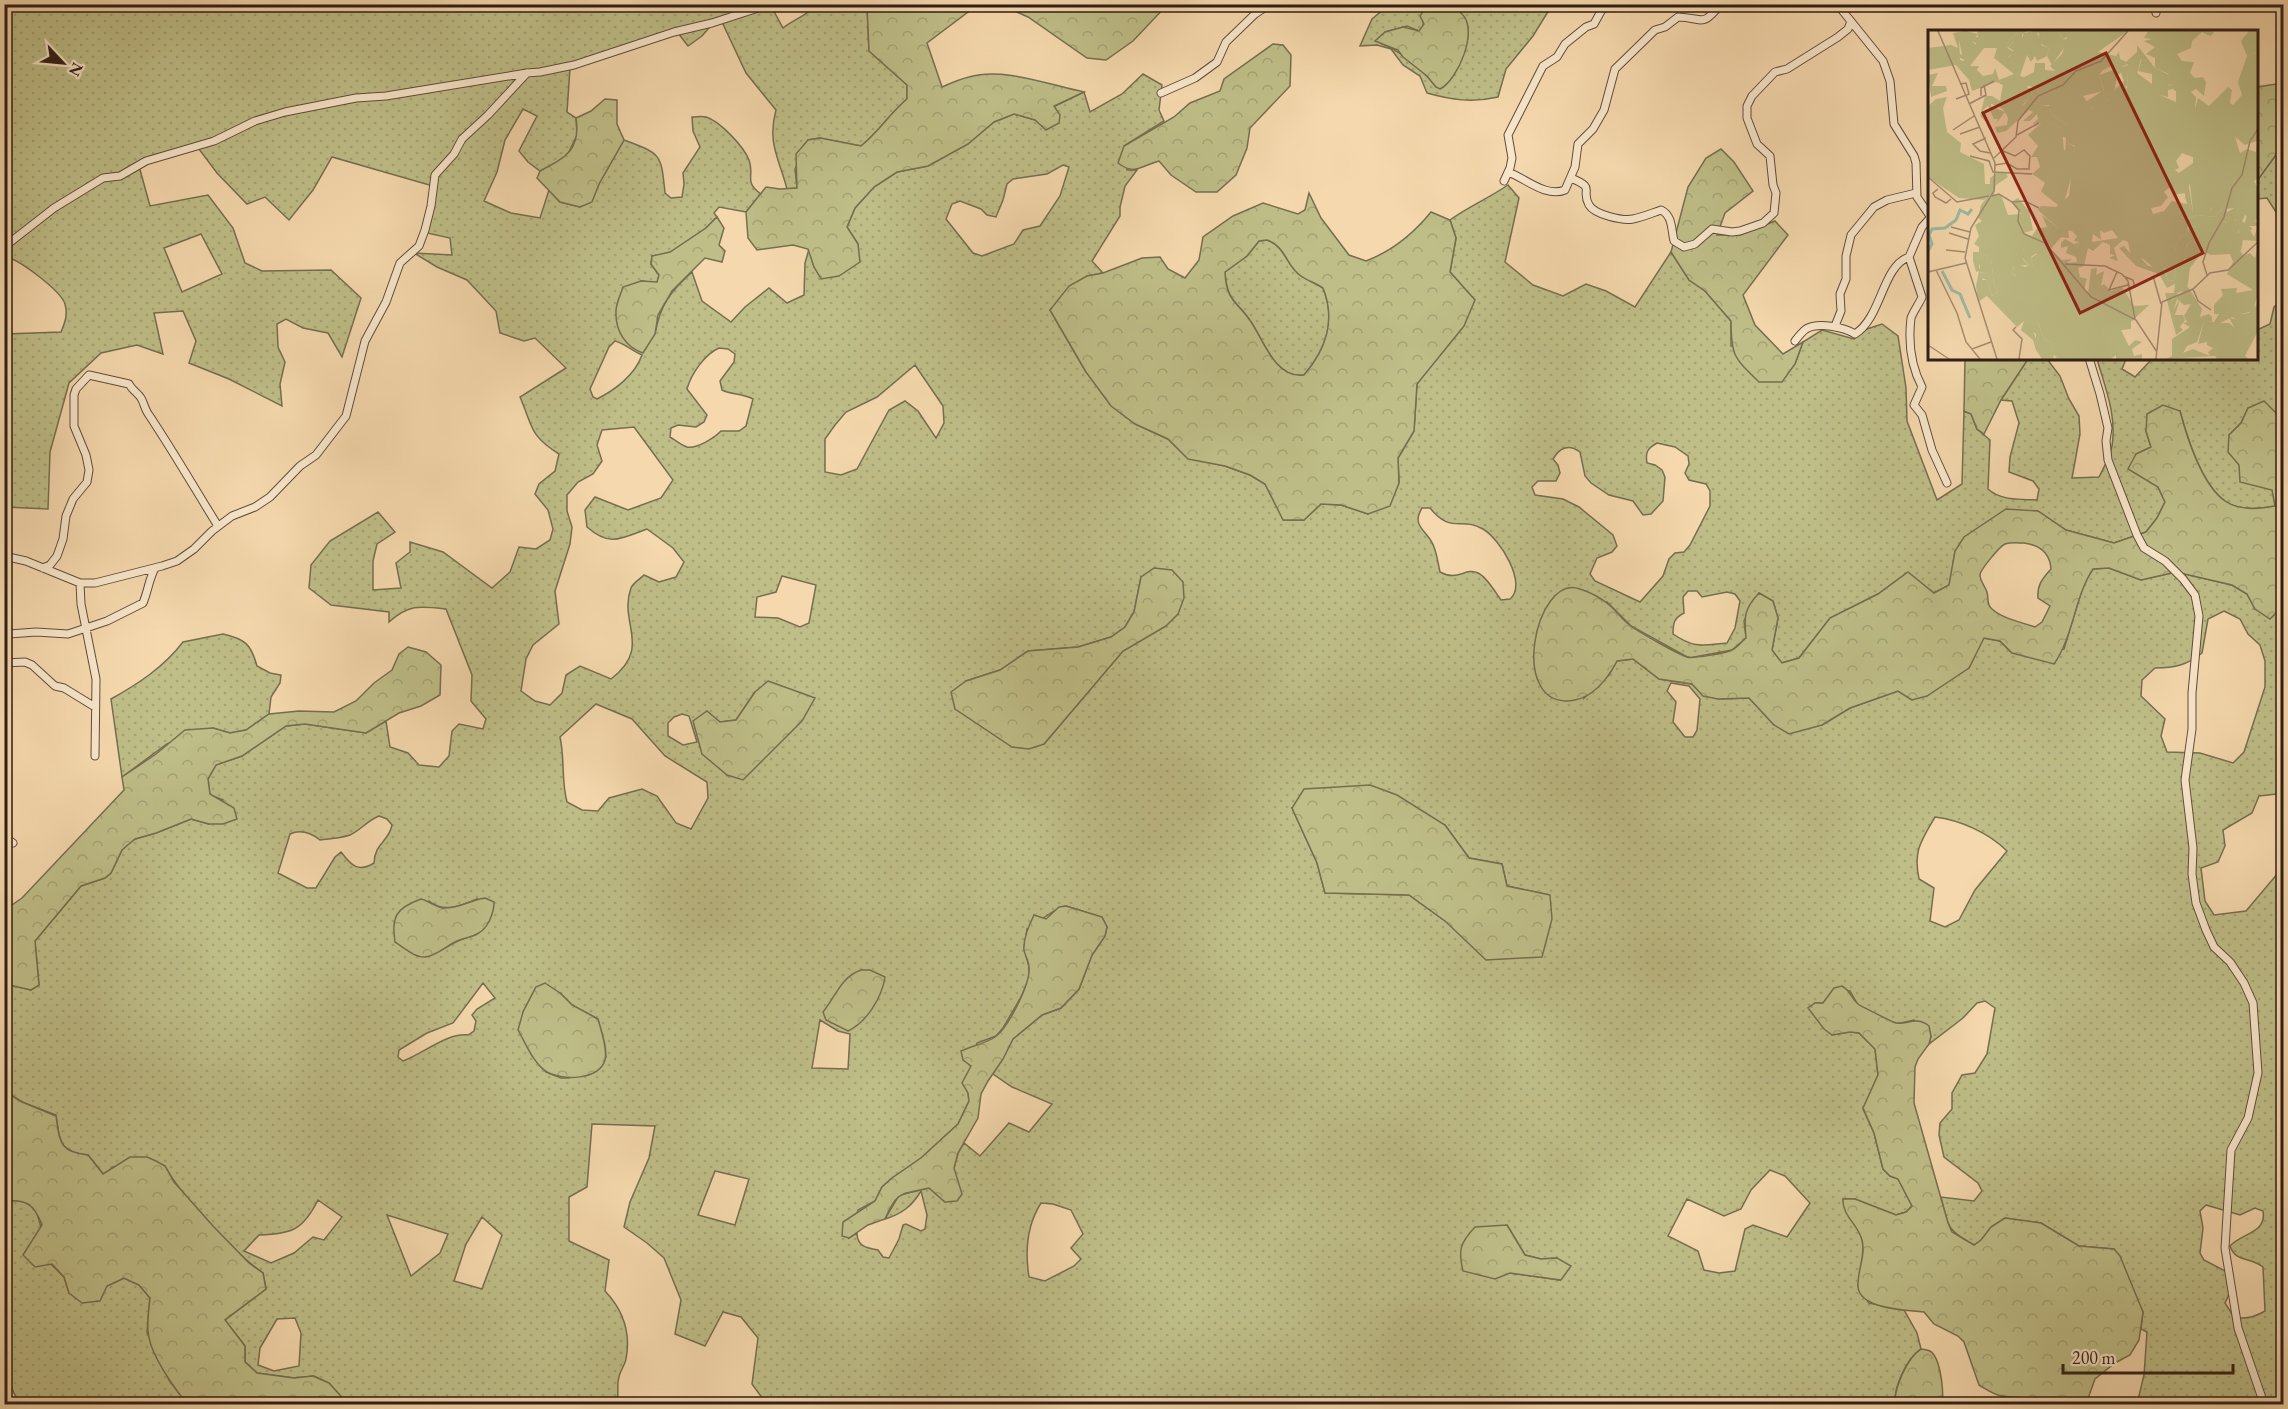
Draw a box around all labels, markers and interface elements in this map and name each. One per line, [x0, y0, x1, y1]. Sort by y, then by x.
inset map [1928, 30, 2258, 360]
north arrow [33, 33, 93, 93]
text: N [64, 59, 88, 80]
scale bar [2063, 1337, 2232, 1375]
text: 200 m [2072, 1346, 2116, 1369]

